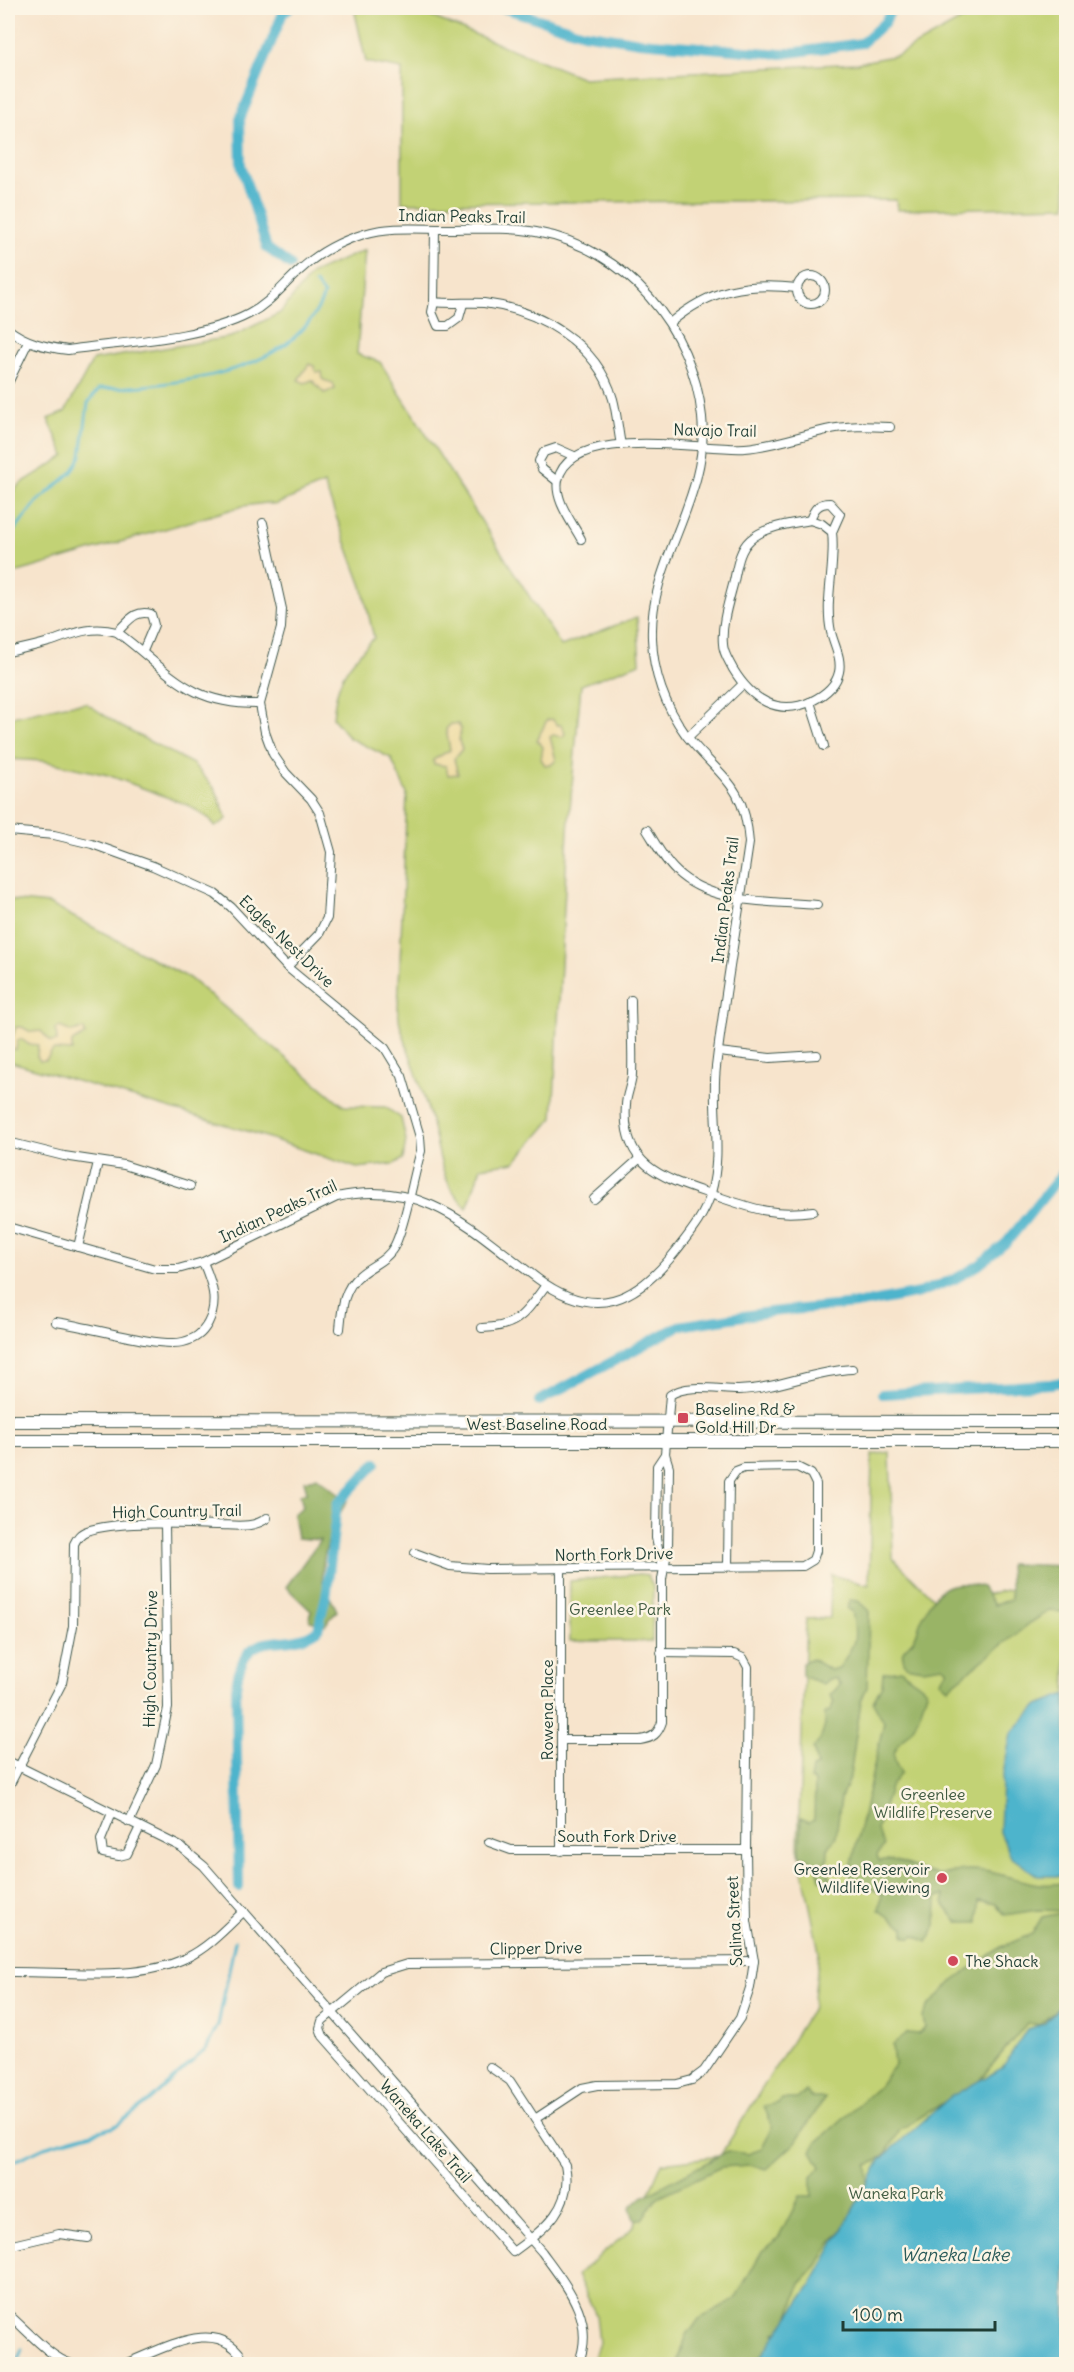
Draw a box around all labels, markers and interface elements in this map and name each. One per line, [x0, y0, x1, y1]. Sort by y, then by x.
street label: Indian Peaks Trail [398, 205, 526, 227]
street label: Navajo Trail [673, 419, 757, 441]
street label: Indian Peaks Trail [707, 836, 743, 964]
street label: Eagles Nest Drive [235, 891, 339, 991]
street label: Indian Peaks Trail [216, 1175, 340, 1247]
place label: Baseline Rd & Gold Hill Dr [695, 1399, 795, 1437]
marker: Baseline Rd & Gold Hill Dr [676, 1411, 690, 1425]
street label: West Baseline Road [467, 1414, 607, 1434]
street label: High Country Trail [112, 1500, 242, 1522]
street label: North Fork Drive [555, 1543, 673, 1565]
street label: High Country Drive [139, 1590, 161, 1728]
park label: Greenlee Park [569, 1599, 671, 1619]
street label: Rowena Place [537, 1659, 557, 1761]
park label: Greenlee Wildlife Preserve [874, 1784, 992, 1822]
street label: South Fork Drive [557, 1826, 677, 1846]
place label: Greenlee Reservoir Wildlife Viewing [793, 1859, 930, 1897]
marker: Greenlee Reservoir Wildlife Viewing [935, 1871, 949, 1885]
street label: Salina Street [722, 1875, 746, 1967]
street label: Clipper Drive [489, 1937, 583, 1959]
place label: The Shack [965, 1951, 1039, 1971]
marker: The Shack [946, 1954, 960, 1968]
street label: Waneka Lake Trail [376, 2075, 476, 2187]
park label: Waneka Park [848, 2183, 944, 2203]
water label: Waneka Lake [901, 2243, 1011, 2266]
scale bar [843, 2294, 994, 2332]
text: 100 m [852, 2303, 903, 2326]

